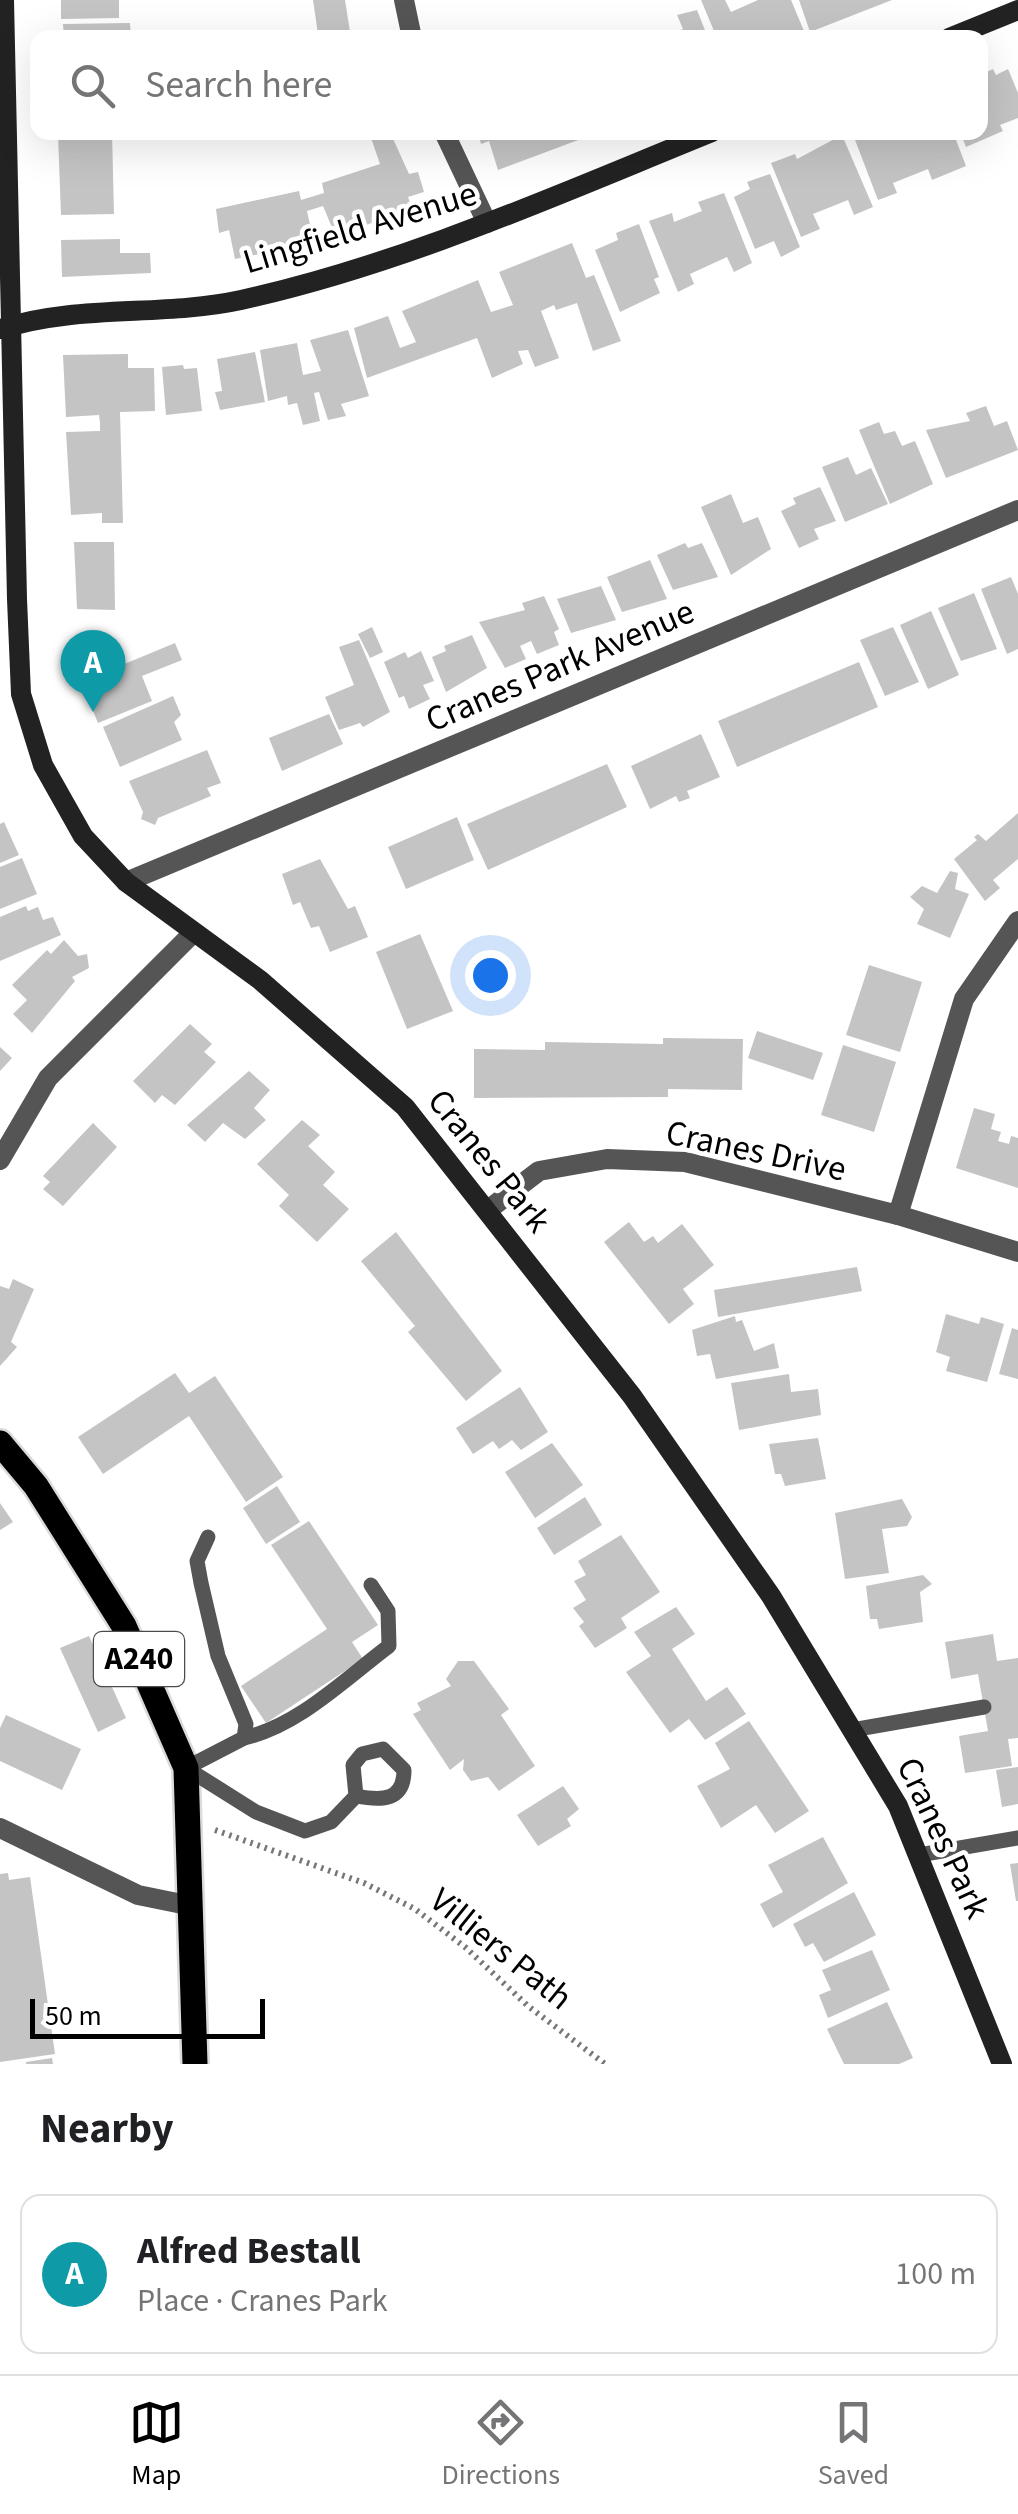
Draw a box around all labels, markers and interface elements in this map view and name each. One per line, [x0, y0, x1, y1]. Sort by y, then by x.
search box [30, 30, 988, 140]
icon: search [65, 58, 120, 113]
text: Search here [145, 58, 332, 112]
street label: Lingfield Avenue [237, 169, 483, 287]
street label: Cranes Park Avenue [418, 587, 702, 745]
pin: A [61, 630, 126, 712]
your location [465, 950, 516, 1001]
street label: Cranes Park [415, 1078, 563, 1244]
street label: Cranes Drive [661, 1108, 851, 1194]
road number: A240 [94, 1632, 184, 1686]
street label: Cranes Park [884, 1749, 1002, 1927]
street label: Villiers Path [419, 1876, 583, 2022]
scale bar [30, 1994, 265, 2038]
text: 50 m [45, 1996, 102, 2036]
text: Nearby [40, 2099, 174, 2159]
text: Alfred Bestall [137, 2224, 361, 2278]
text: A [65, 2251, 84, 2297]
text: 100 m [895, 2251, 976, 2297]
text: Place · Cranes Park [137, 2278, 388, 2324]
tab: Map [129, 2395, 184, 2495]
tab: Directions [442, 2395, 560, 2495]
tab: Saved [818, 2395, 889, 2495]

